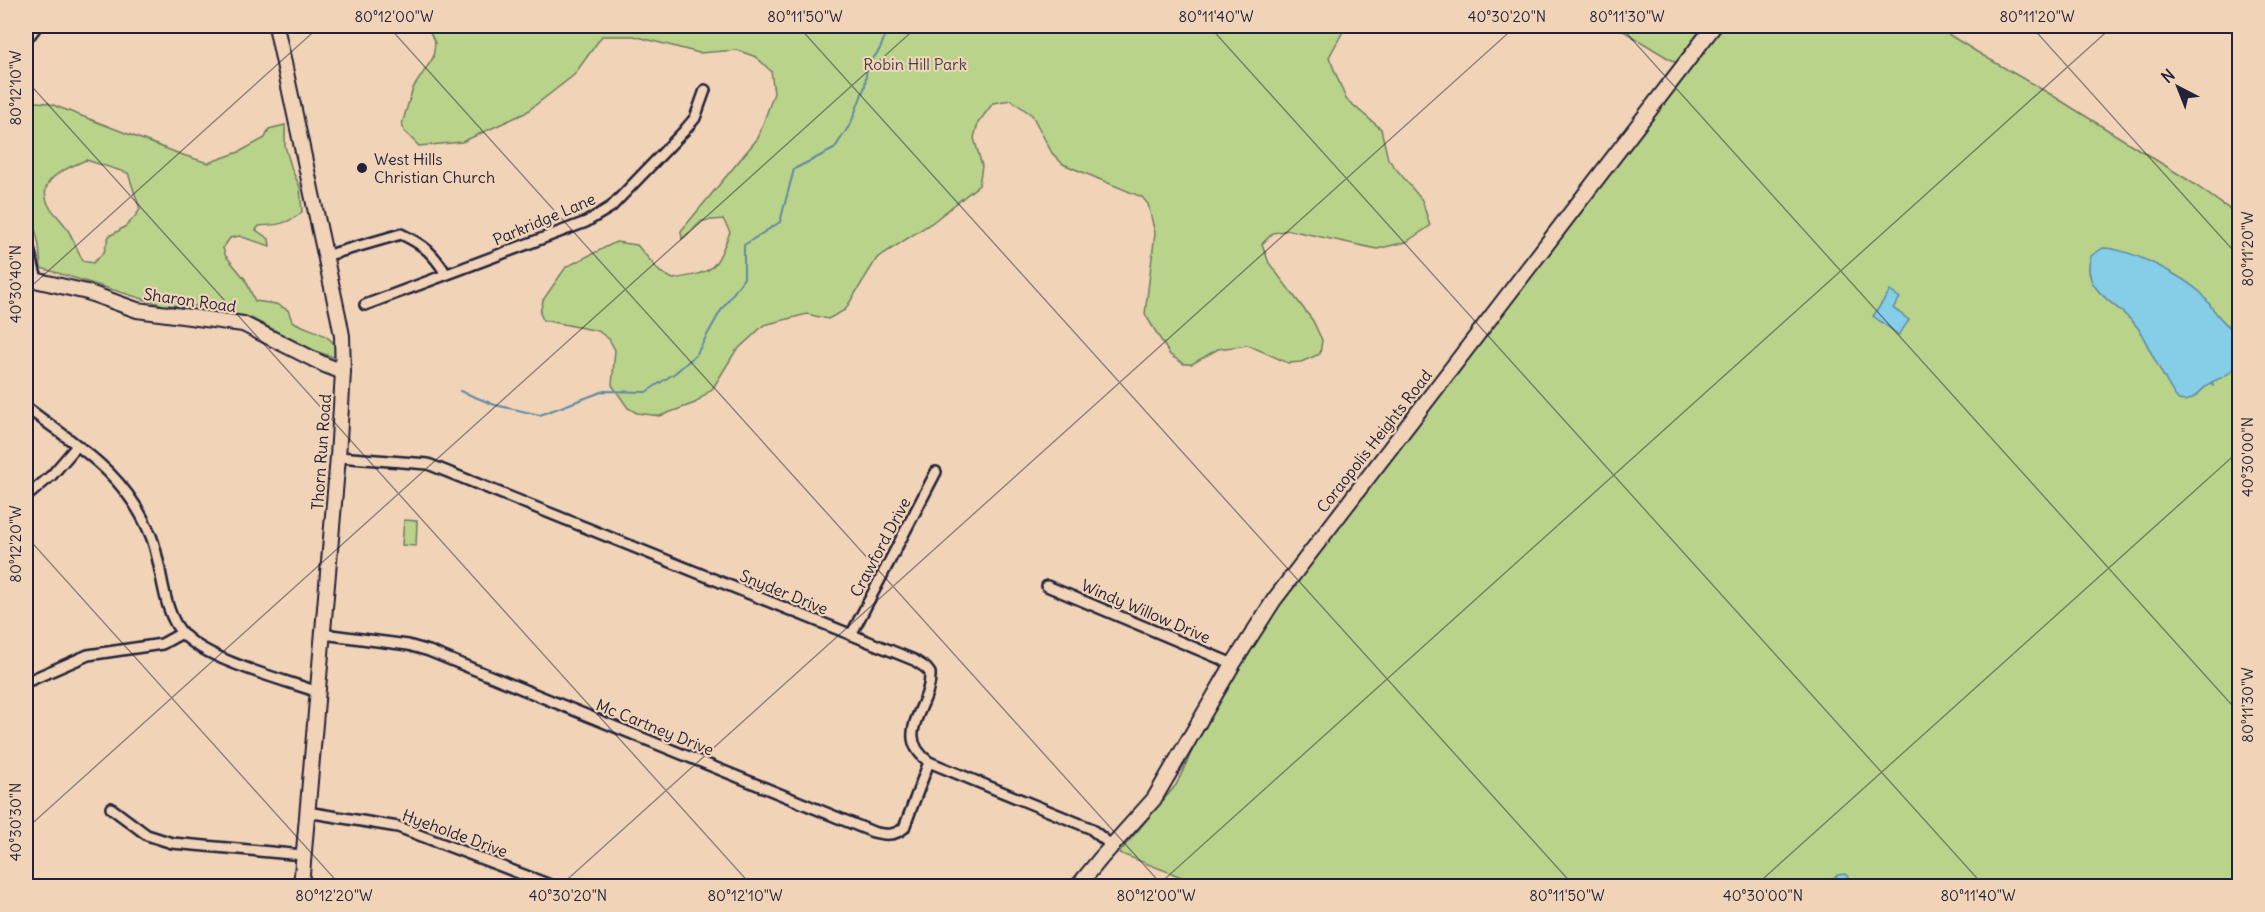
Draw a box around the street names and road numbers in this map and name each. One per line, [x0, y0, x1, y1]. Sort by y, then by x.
street label: Parkridge Lane [490, 188, 598, 250]
street label: Sharon Road [142, 284, 238, 316]
street label: Coraopolis Heights Road [1312, 366, 1436, 516]
street label: Thorn Run Road [307, 393, 335, 511]
street label: Crawford Drive [845, 494, 915, 600]
street label: Snyder Drive [737, 565, 831, 619]
street label: Windy Willow Drive [1078, 575, 1214, 647]
street label: Mc Cartney Drive [593, 694, 717, 760]
street label: Hyeholde Drive [400, 805, 510, 861]

